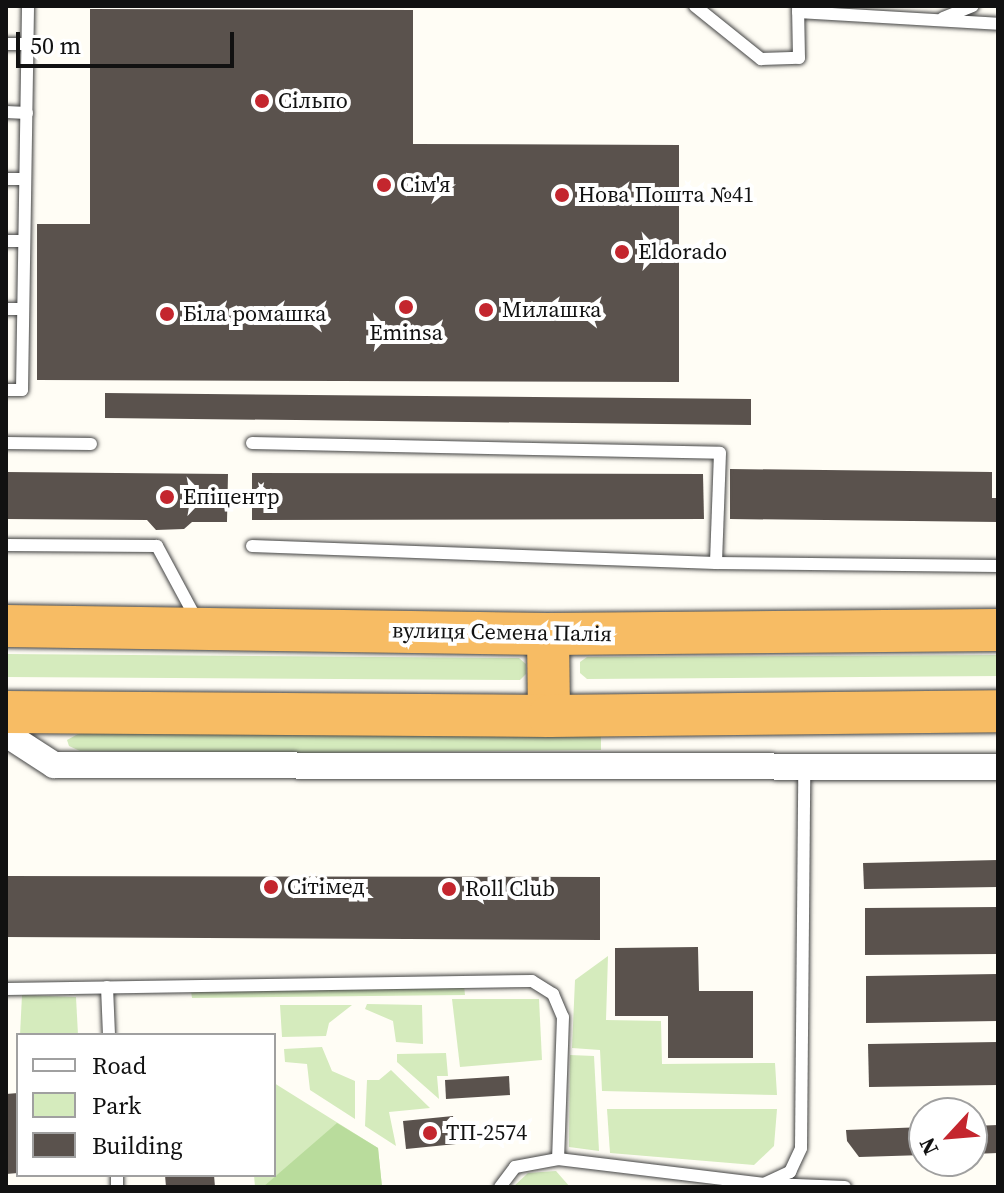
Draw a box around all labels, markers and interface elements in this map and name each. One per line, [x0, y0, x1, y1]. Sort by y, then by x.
scale bar [20, 16, 238, 66]
text: 50 m [30, 29, 81, 62]
place label: Сільпо [278, 88, 348, 114]
marker: Сільпо [253, 92, 271, 110]
place label: Сім'я [400, 172, 451, 198]
marker: Сім'я [375, 176, 393, 194]
place label: Нова Пошта №41 [578, 182, 754, 208]
marker: Нова Пошта №41 [553, 186, 571, 204]
place label: Eldorado [638, 239, 727, 265]
marker: Eldorado [613, 243, 631, 261]
place label: Милашка [502, 297, 601, 323]
marker: Eminsa [397, 298, 415, 316]
place label: Біла ромашка [183, 301, 326, 327]
marker: Милашка [477, 301, 495, 319]
marker: Біла ромашка [158, 305, 176, 323]
place label: Eminsa [369, 320, 443, 346]
place label: Епіцентр [183, 484, 280, 510]
marker: Епіцентр [158, 488, 176, 506]
street label: вулиця Семена Палія [392, 617, 612, 647]
place label: Сітімед [287, 874, 365, 900]
place label: Roll Club [465, 876, 555, 902]
marker: Сітімед [262, 878, 280, 896]
marker: Roll Club [440, 880, 458, 898]
legend [16, 1033, 276, 1177]
text: Road [92, 1049, 146, 1082]
text: Park [92, 1089, 141, 1122]
north arrow [908, 1097, 988, 1177]
place label: ТП-2574 [446, 1120, 527, 1146]
marker: ТП-2574 [421, 1124, 439, 1142]
text: Building [92, 1129, 183, 1162]
text: N [911, 1133, 945, 1160]

